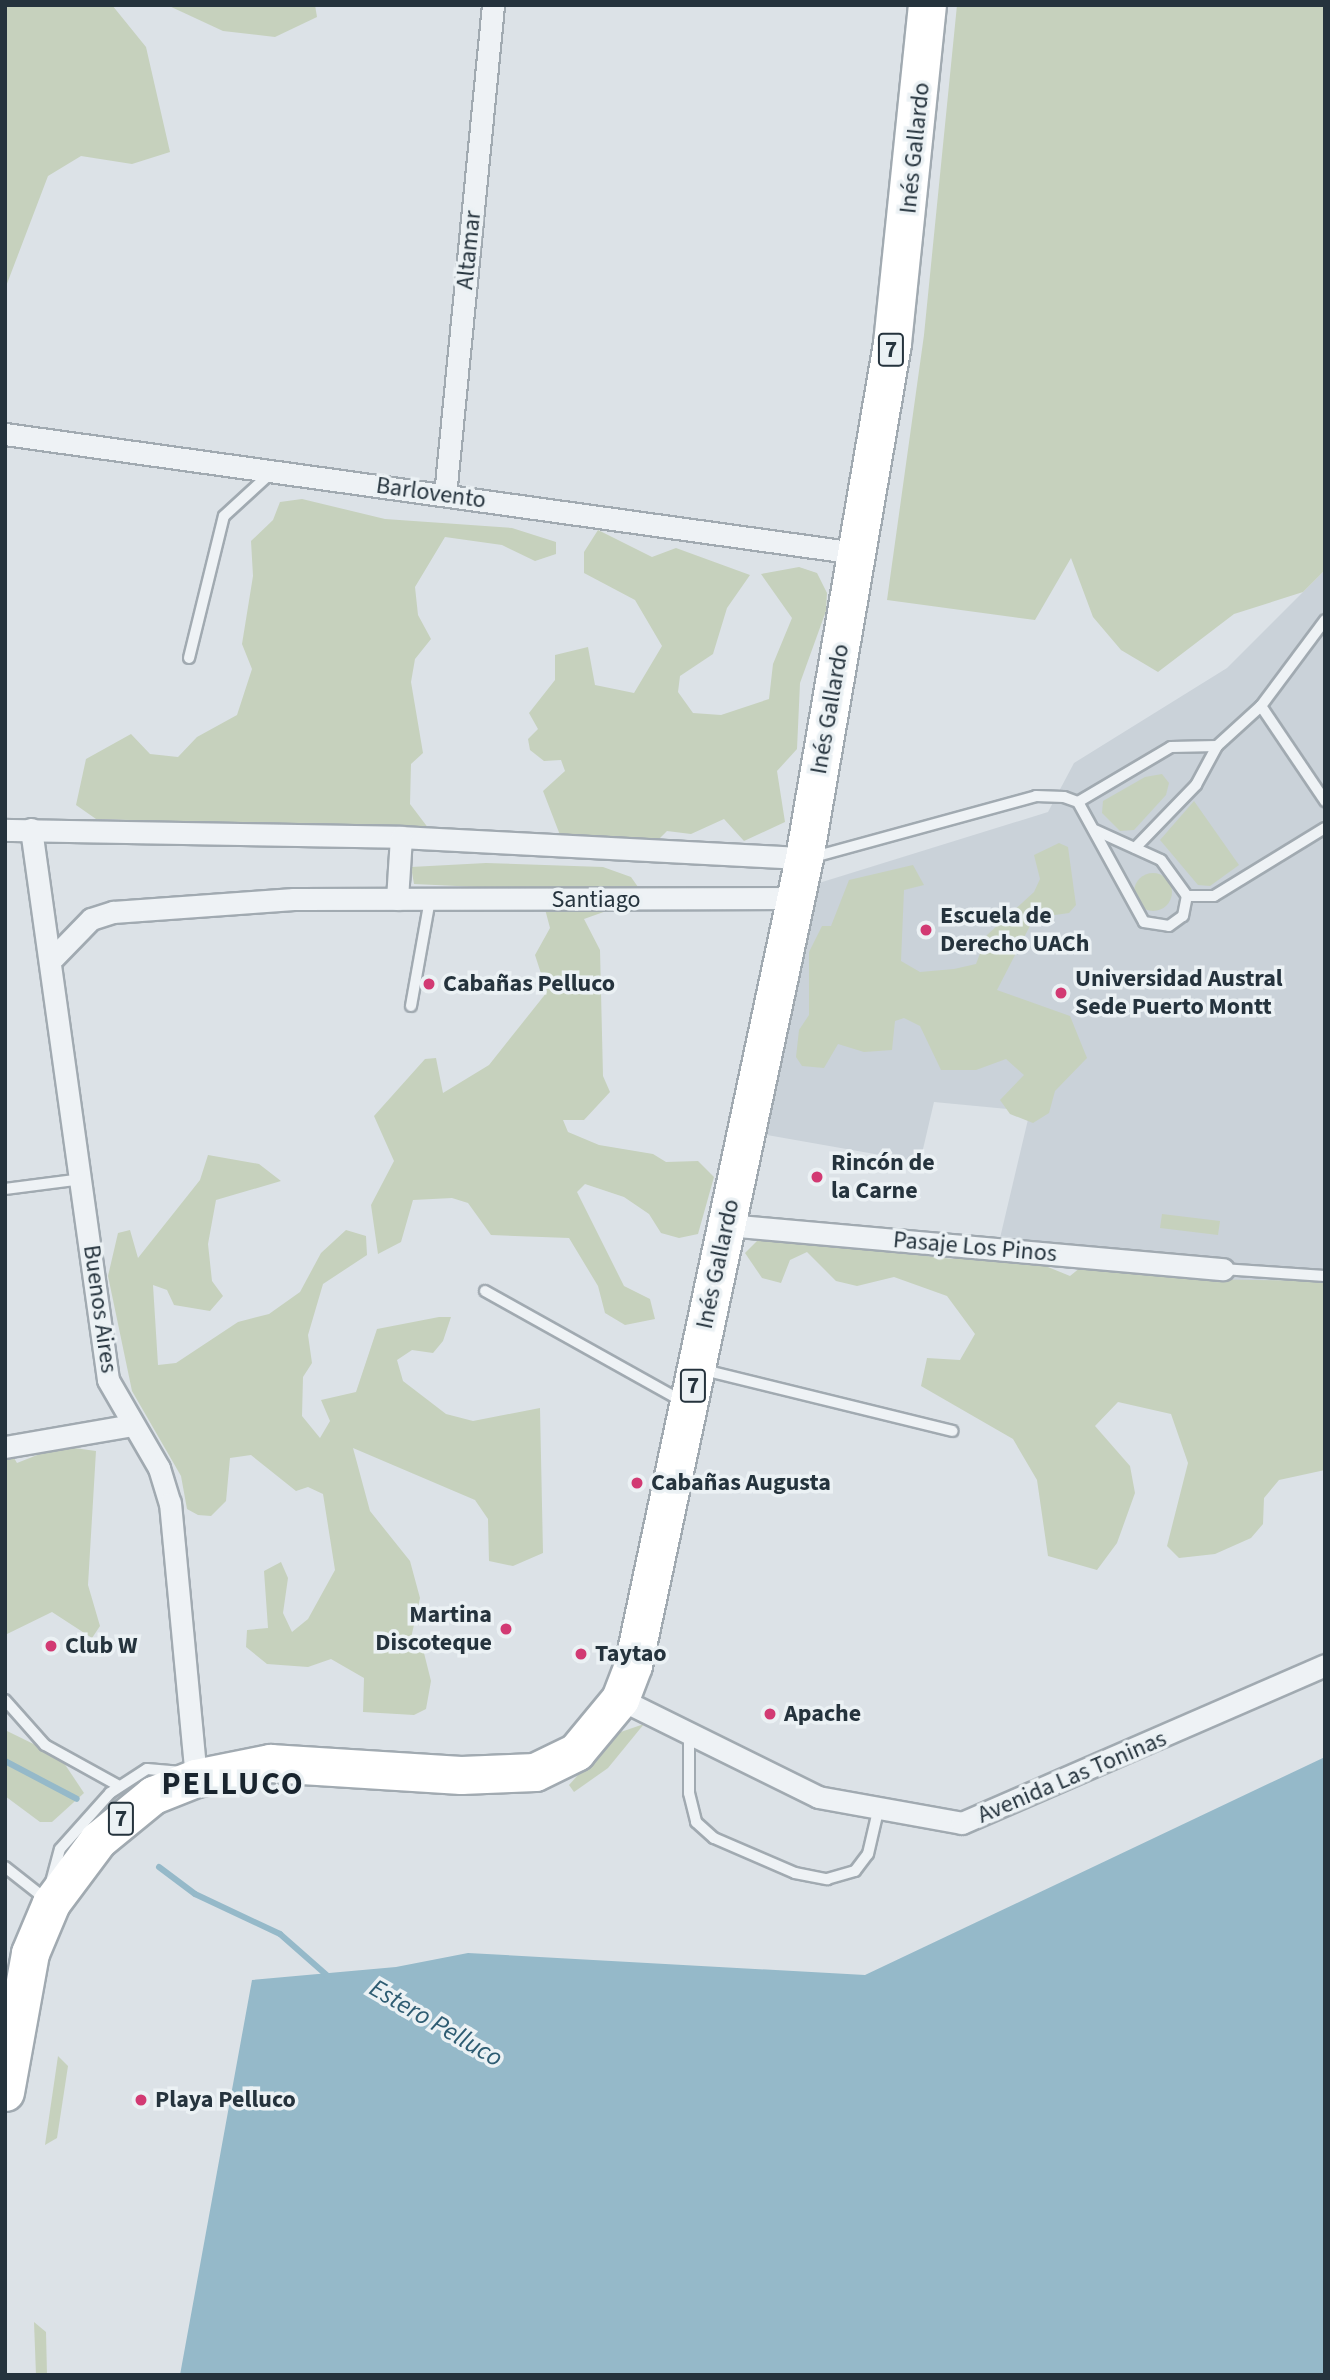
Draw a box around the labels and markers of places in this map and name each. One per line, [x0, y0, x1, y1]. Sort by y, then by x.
place label: Escuela de Derecho UACh [940, 902, 1089, 958]
marker: Escuela de Derecho UACh [918, 922, 934, 938]
place label: Universidad Austral Sede Puerto Montt [1075, 965, 1283, 1021]
place label: Cabañas Pelluco [443, 970, 615, 998]
marker: Cabañas Pelluco [421, 976, 437, 992]
marker: Universidad Austral Sede Puerto Montt [1053, 985, 1069, 1001]
place label: Rincón de la Carne [831, 1149, 935, 1205]
marker: Rincón de la Carne [809, 1169, 825, 1185]
place label: Cabañas Augusta [651, 1469, 831, 1497]
marker: Cabañas Augusta [629, 1475, 645, 1491]
place label: Martina Discoteque [375, 1601, 492, 1657]
marker: Martina Discoteque [498, 1621, 514, 1637]
place label: Club W [65, 1632, 138, 1660]
marker: Club W [43, 1638, 59, 1654]
place label: Taytao [595, 1640, 667, 1668]
marker: Taytao [573, 1646, 589, 1662]
place label: Apache [784, 1700, 861, 1728]
marker: Apache [762, 1706, 778, 1722]
place label: Playa Pelluco [155, 2086, 296, 2114]
marker: Playa Pelluco [133, 2092, 149, 2108]

